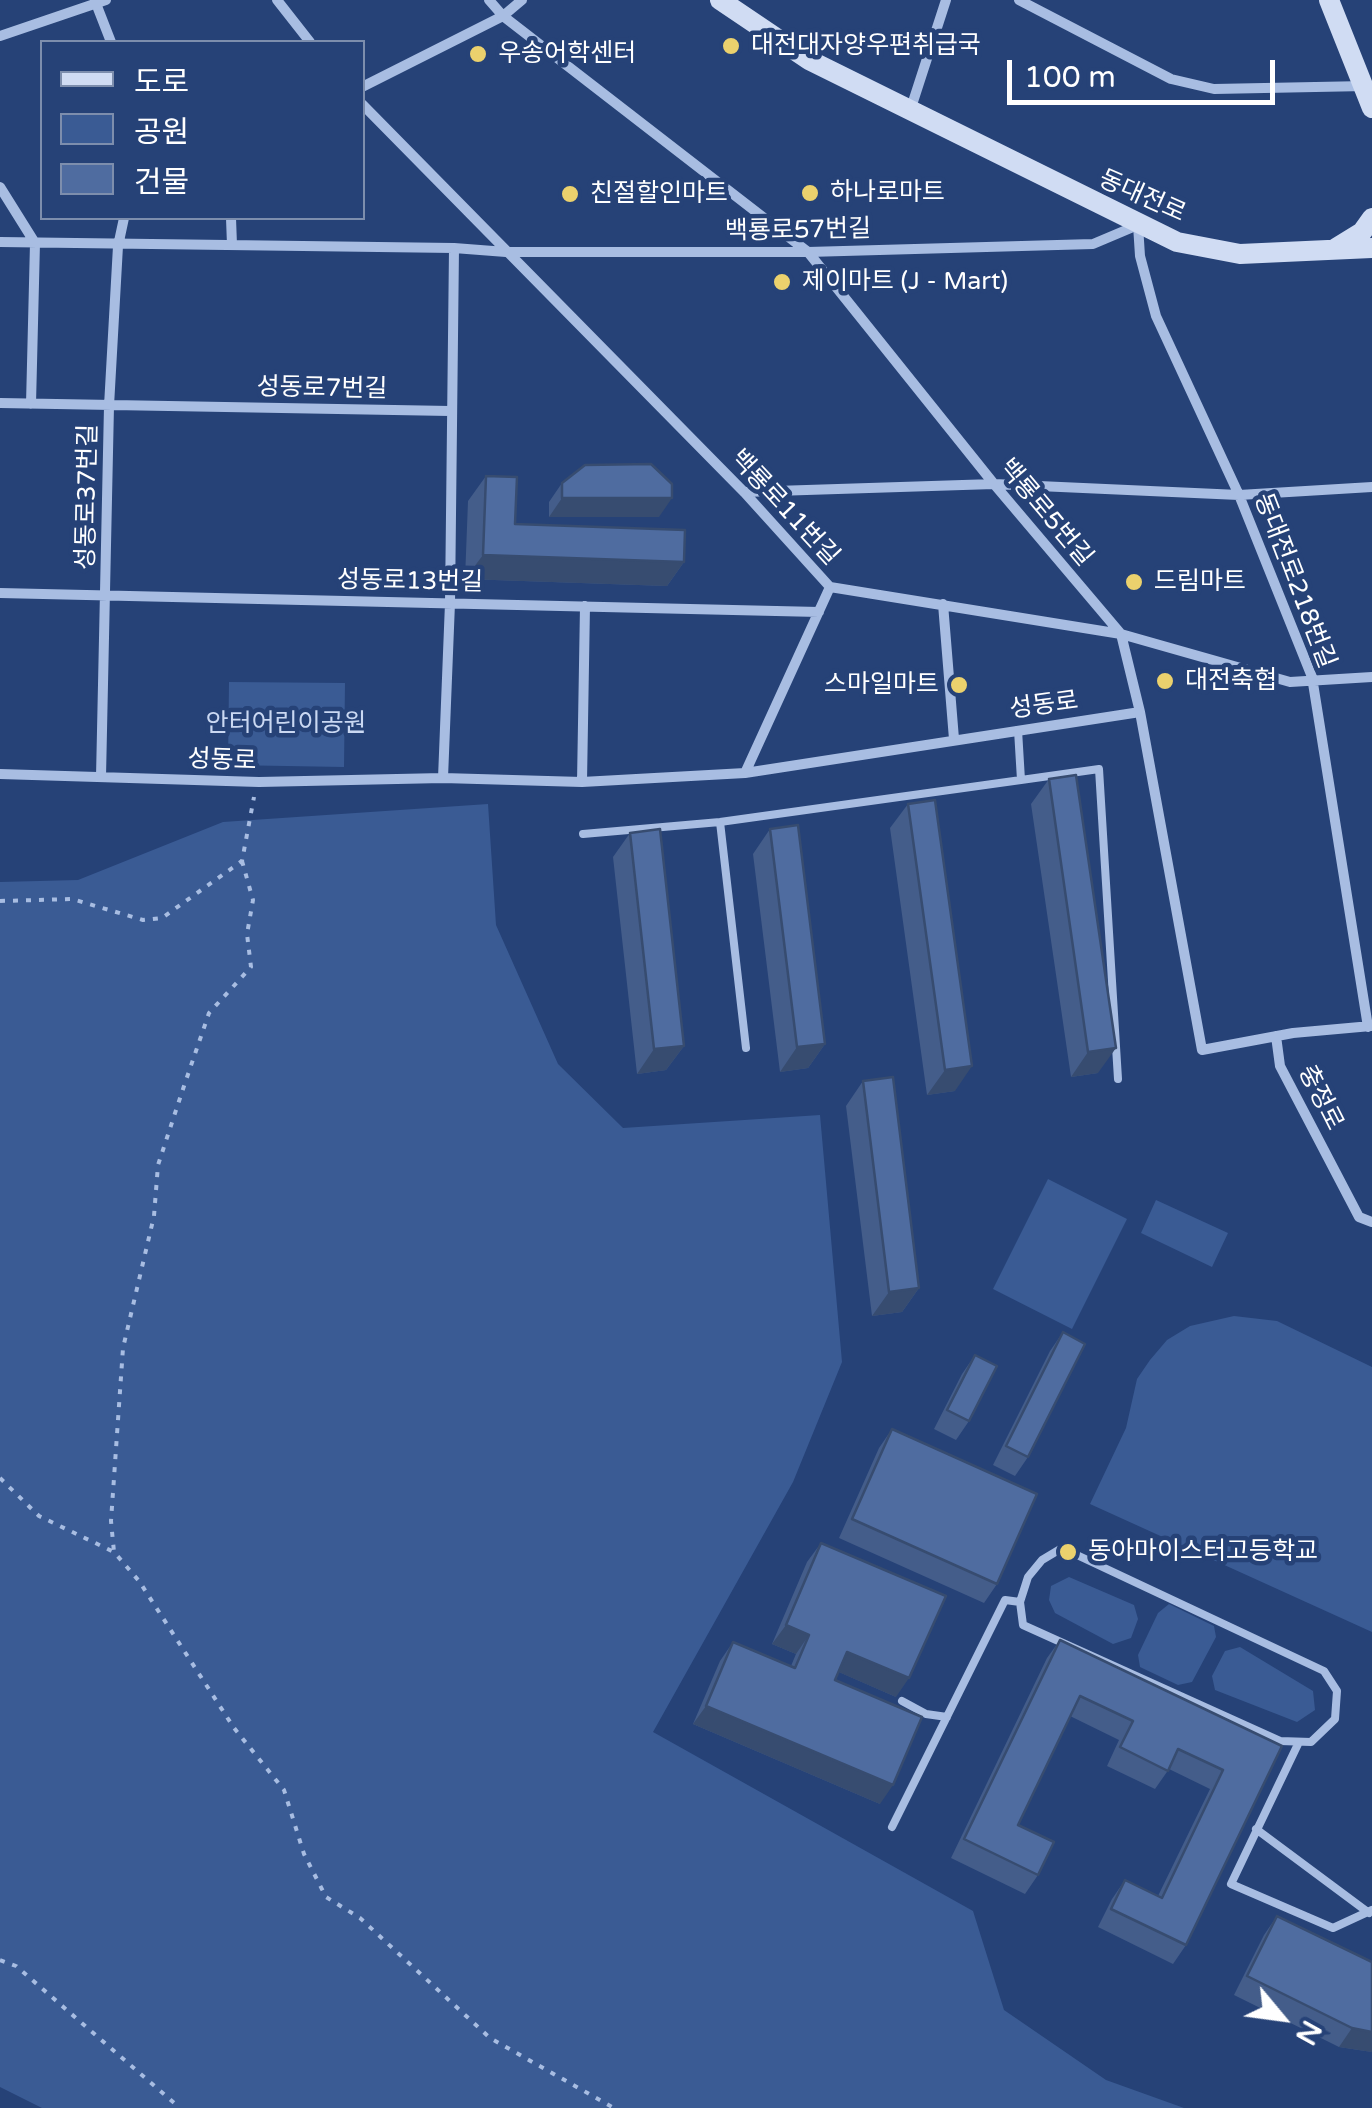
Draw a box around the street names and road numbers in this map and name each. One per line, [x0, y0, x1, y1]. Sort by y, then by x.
street label: 동대전로 [1094, 165, 1190, 229]
street label: 백룡로57번길 [725, 215, 871, 247]
street label: 성동로7번길 [256, 373, 388, 405]
street label: 성동로37번길 [72, 424, 104, 570]
street label: 백룡로11번길 [723, 444, 845, 572]
street label: 백룡로5번길 [992, 453, 1098, 573]
street label: 동대전로218번길 [1247, 489, 1341, 673]
street label: 성동로13번길 [337, 566, 483, 598]
street label: 성동로 [1008, 686, 1080, 726]
street label: 성동로 [187, 745, 257, 777]
street label: 충정로 [1291, 1060, 1349, 1136]

